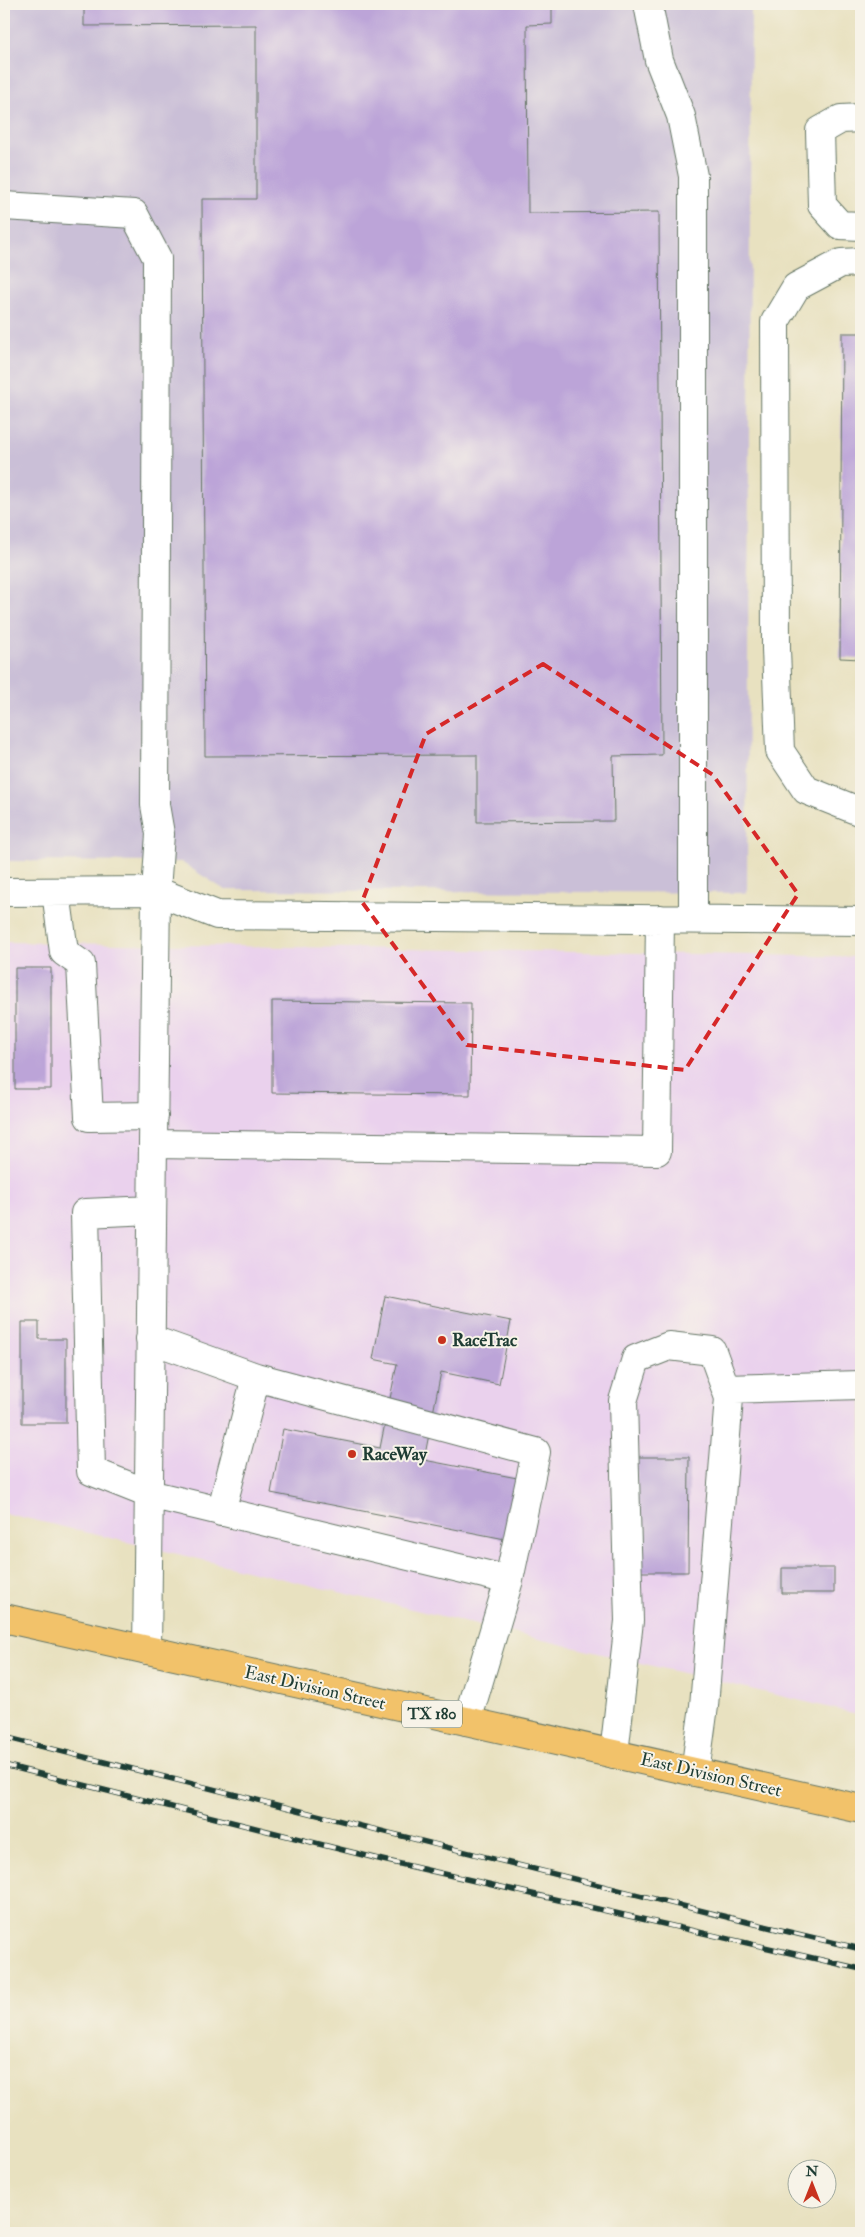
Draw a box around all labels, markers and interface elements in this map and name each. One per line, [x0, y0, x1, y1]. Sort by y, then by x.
place label: RaceTrac [452, 1329, 518, 1352]
marker: RaceTrac [436, 1334, 448, 1346]
place label: RaceWay [362, 1443, 428, 1466]
marker: RaceWay [346, 1448, 358, 1460]
street label: East Division Street [242, 1661, 388, 1715]
road number: TX 180 [402, 1700, 462, 1728]
street label: East Division Street [638, 1748, 784, 1802]
north arrow [788, 2160, 838, 2210]
text: N [805, 2163, 819, 2180]

